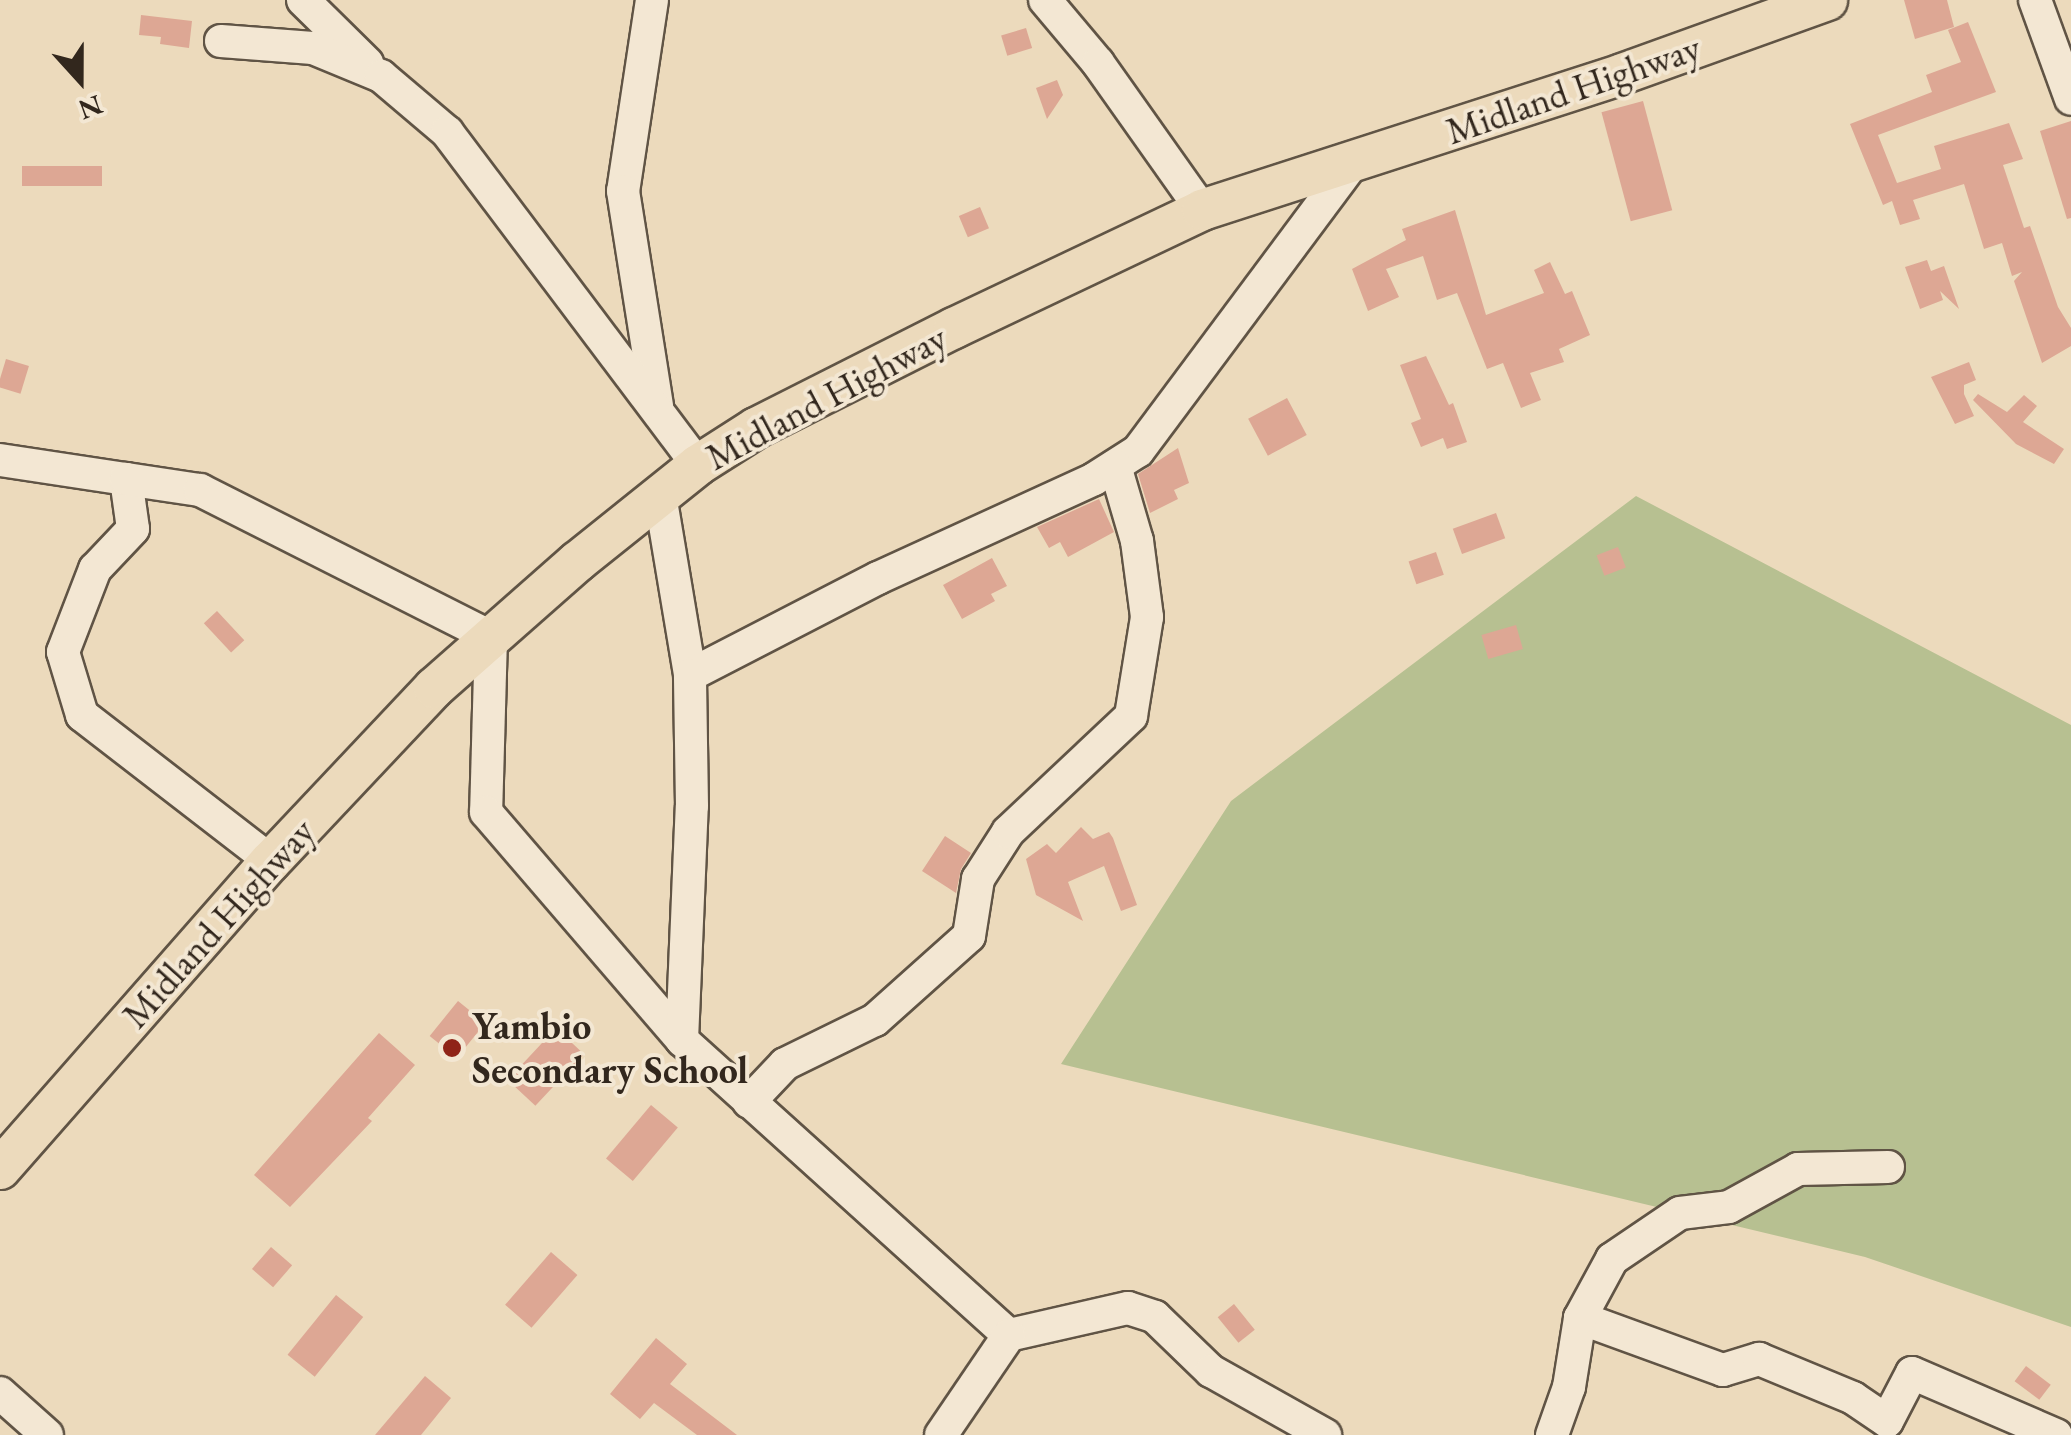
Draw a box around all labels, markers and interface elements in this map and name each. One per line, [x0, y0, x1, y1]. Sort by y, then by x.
street label: Midland Highway [1440, 24, 1706, 154]
north arrow [30, 30, 130, 130]
text: N [74, 87, 108, 129]
street label: Midland Highway [698, 314, 954, 480]
street label: Midland Highway [112, 809, 324, 1037]
place label: Yambio Secondary School [472, 1003, 748, 1092]
marker: Yambio Secondary School [441, 1037, 463, 1059]

